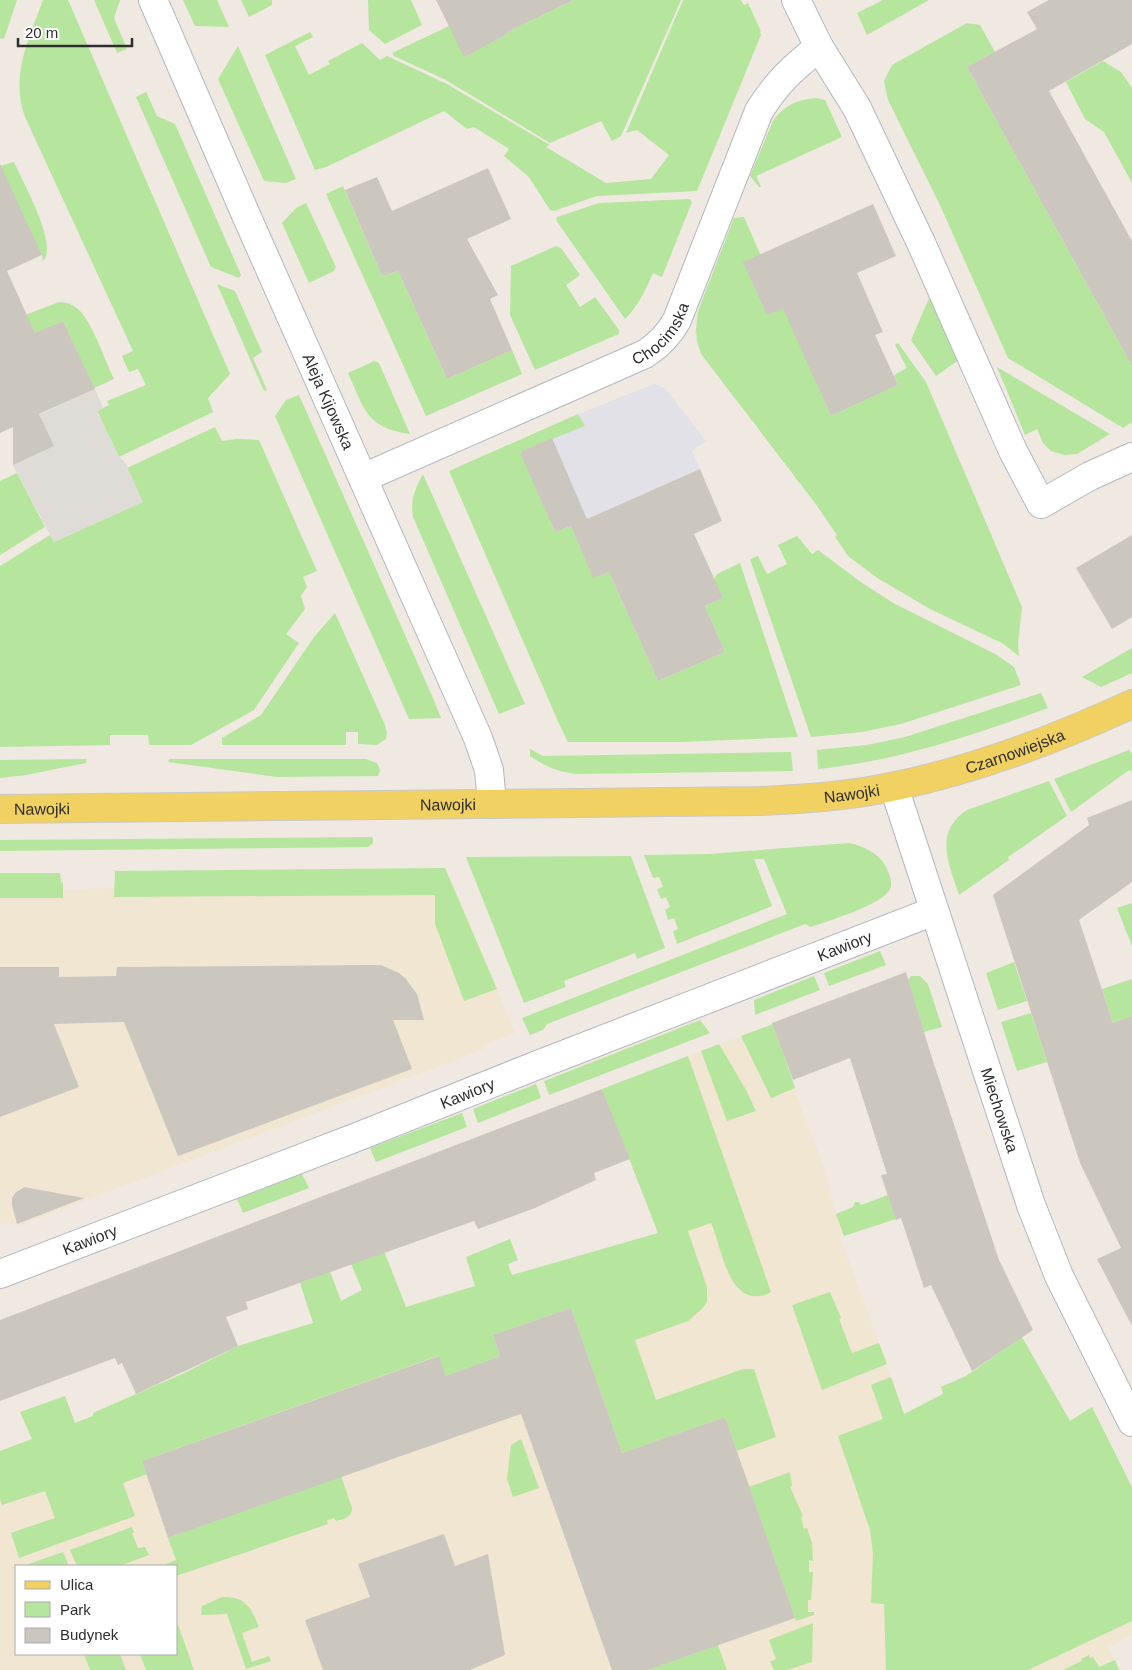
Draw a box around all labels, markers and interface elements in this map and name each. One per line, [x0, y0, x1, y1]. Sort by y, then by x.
scale bar [18, 15, 131, 47]
text: 20 m [25, 24, 58, 41]
street label: Chocimska [629, 300, 692, 368]
street label: Aleja Kijowska [299, 351, 357, 452]
street label: Czarnowiejska [963, 726, 1067, 777]
street label: Nawojki [823, 782, 881, 806]
street label: Nawojki [420, 796, 476, 814]
street label: Nawojki [14, 800, 70, 818]
street label: Kawiory [815, 928, 874, 964]
street label: Miechowska [978, 1066, 1021, 1155]
street label: Kawiory [438, 1075, 497, 1112]
street label: Kawiory [60, 1222, 119, 1258]
legend [15, 1565, 178, 1655]
text: Ulica [60, 1576, 94, 1593]
text: Park [60, 1601, 91, 1618]
text: Budynek [60, 1626, 119, 1643]

